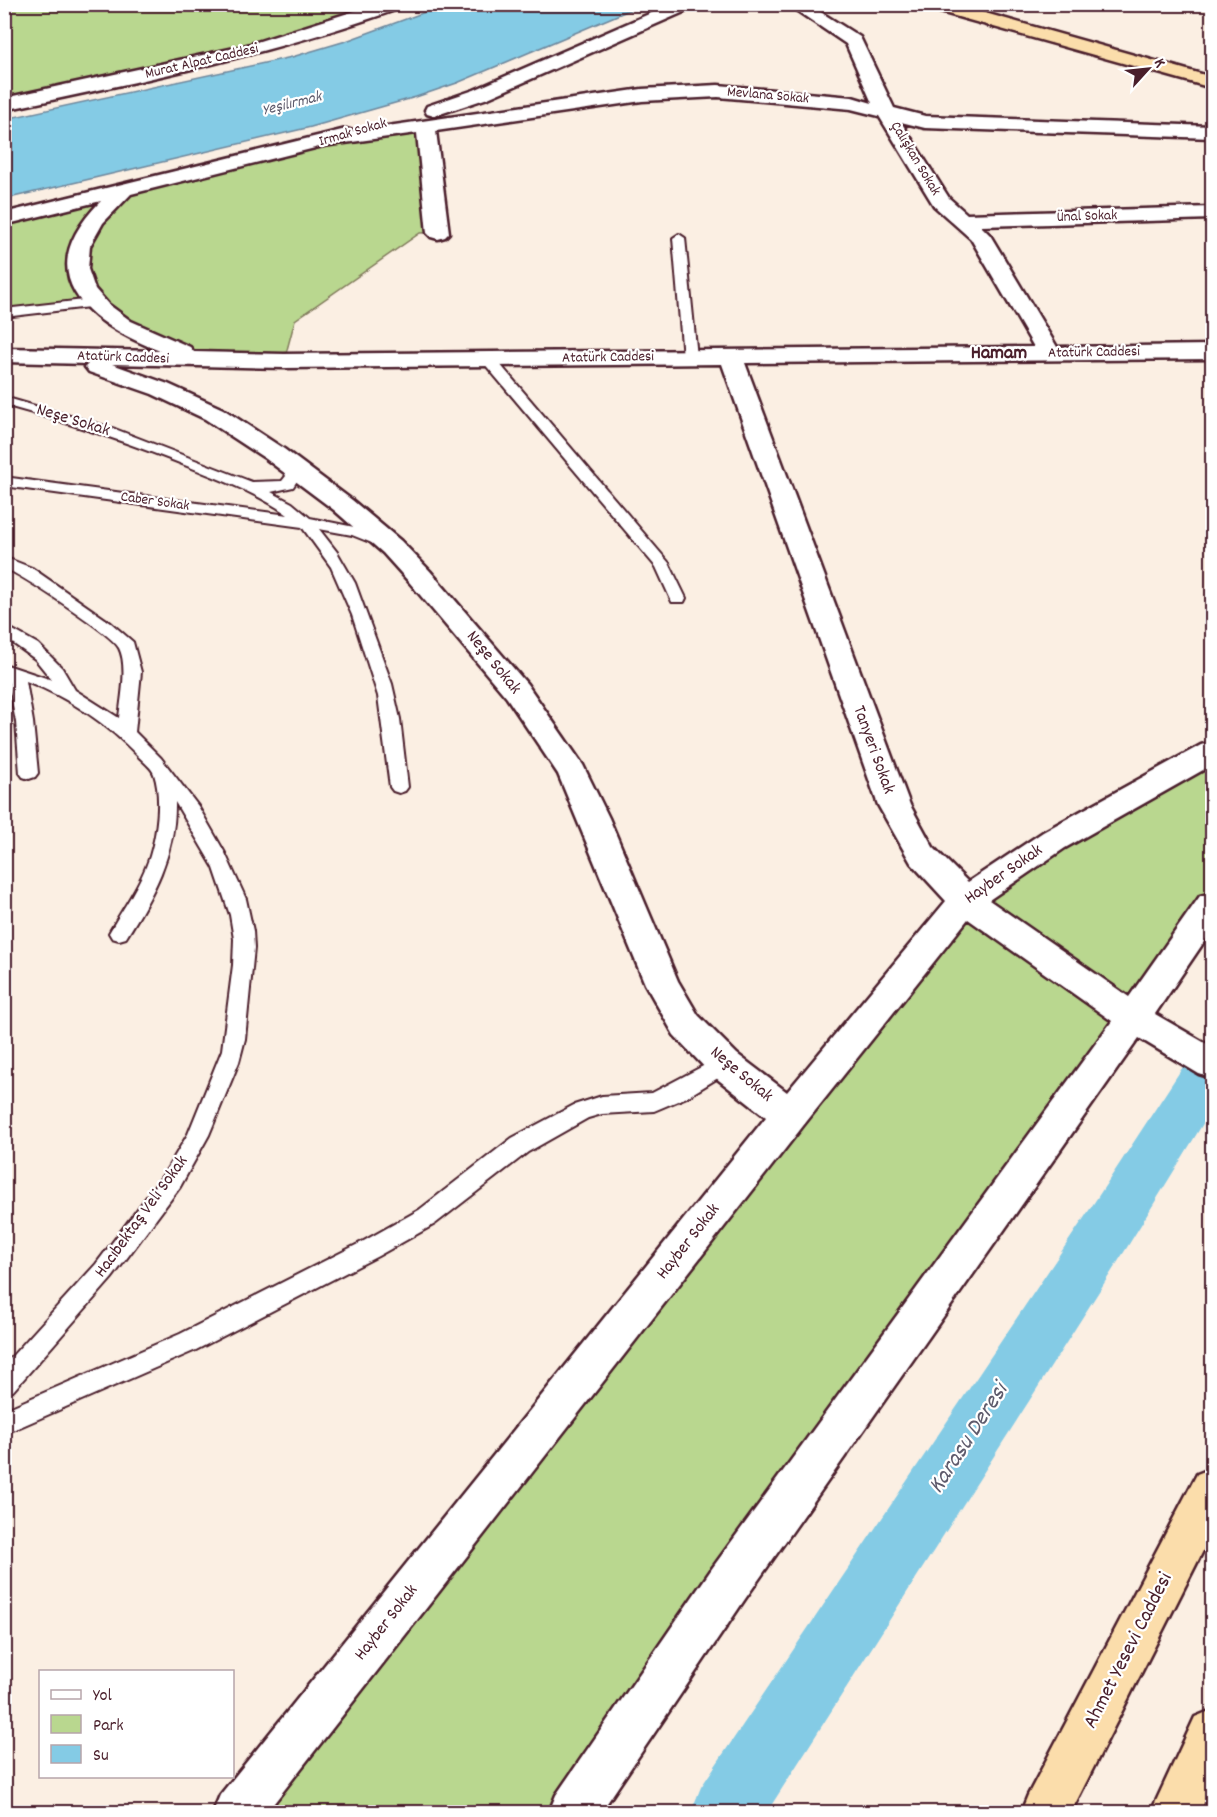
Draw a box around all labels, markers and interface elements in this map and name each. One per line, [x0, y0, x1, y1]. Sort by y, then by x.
street label: Murat Alpat Caddesi [143, 38, 261, 86]
north arrow [1118, 39, 1178, 99]
text: K [1147, 55, 1171, 72]
street label: Mevlana Sokak [726, 81, 810, 111]
water label: Yeşilırmak [260, 85, 326, 122]
street label: Irmak Sokak [316, 113, 390, 153]
street label: Çalışkan Sokak [884, 118, 946, 200]
street label: Ünal Sokak [1056, 205, 1118, 229]
district label: Hamam [971, 340, 1027, 368]
street label: Atatürk Caddesi [1048, 341, 1140, 365]
street label: Atatürk Caddesi [77, 345, 170, 371]
street label: Atatürk Caddesi [562, 346, 654, 370]
street label: Neşe Sokak [33, 398, 113, 444]
street label: Caber Sokak [119, 486, 191, 518]
street label: Neşe Sokak [459, 626, 527, 700]
street label: Tanyeri Sokak [845, 702, 901, 798]
street label: Hayber Sokak [960, 839, 1048, 911]
street label: Neşe Sokak [704, 1041, 778, 1109]
street label: Hacıbektaş Veli Sokak [89, 1151, 195, 1283]
street label: Hayber Sokak [651, 1199, 727, 1285]
water label: Karasu Deresi [921, 1374, 1019, 1501]
street label: Ahmet Yesevi Caddesi [1077, 1568, 1181, 1734]
street label: Hayber Sokak [349, 1580, 425, 1666]
legend [39, 1670, 234, 1778]
text: Yol [93, 1684, 113, 1709]
text: Park [93, 1714, 124, 1739]
text: Su [93, 1744, 109, 1769]

